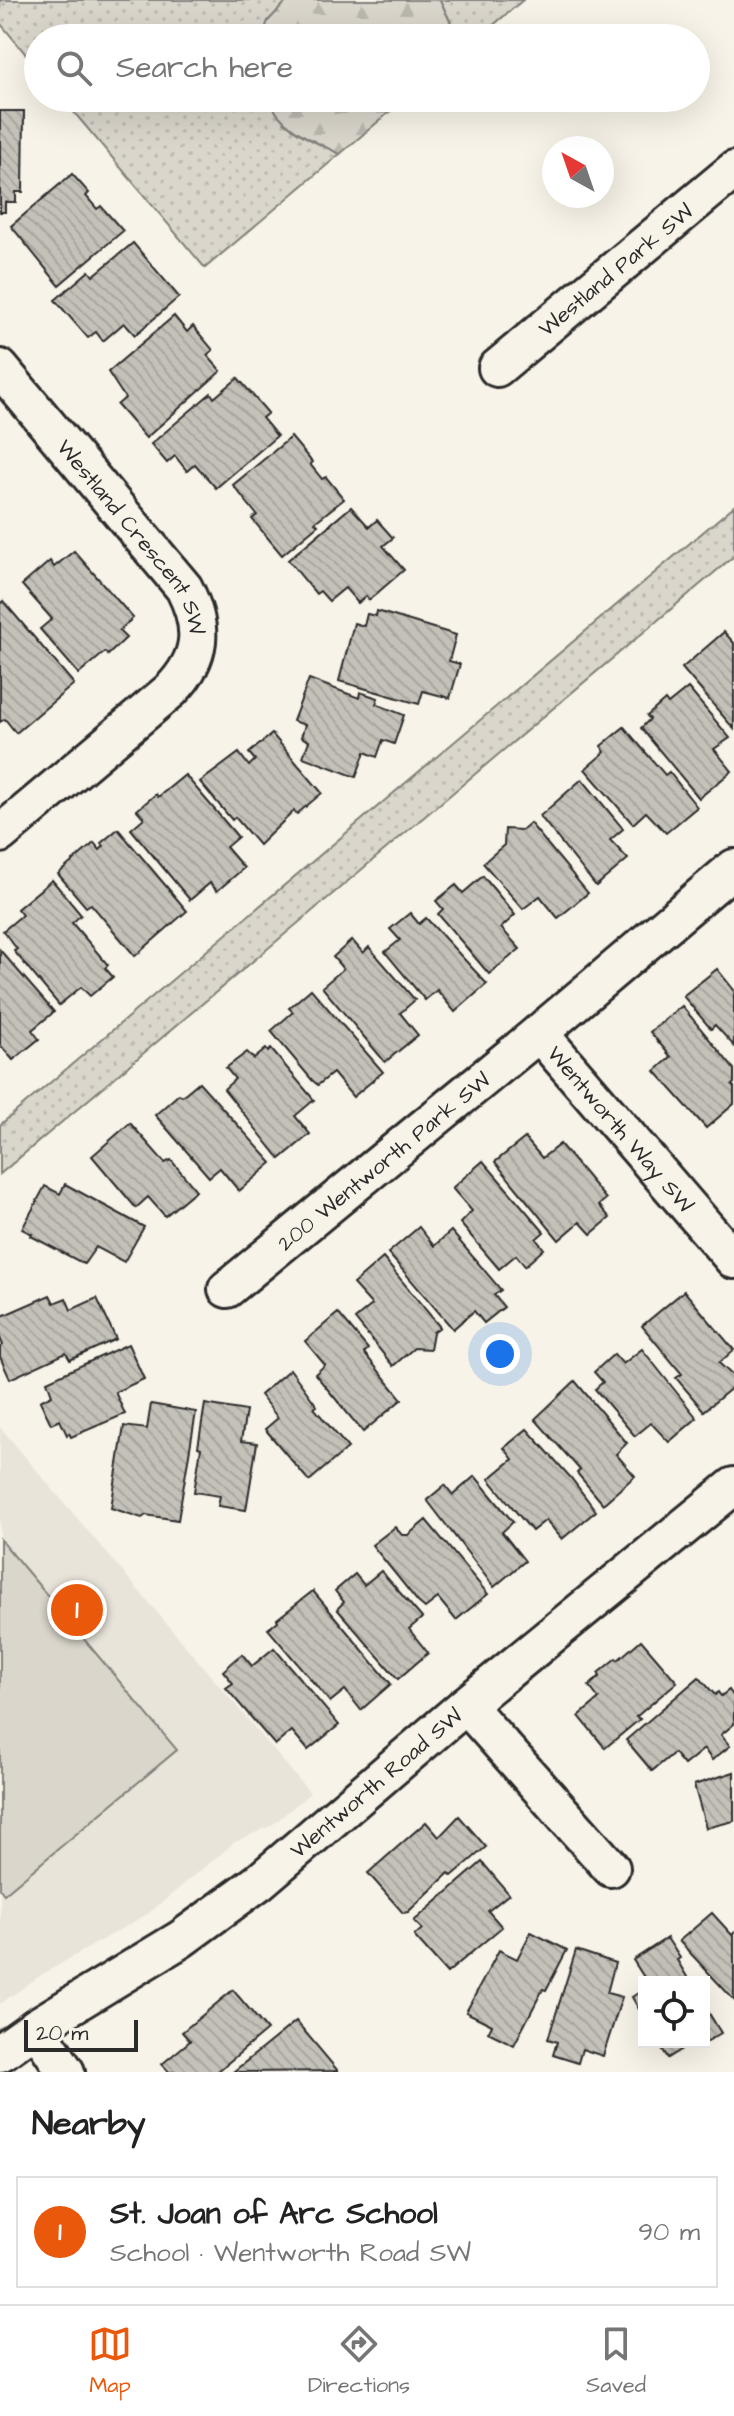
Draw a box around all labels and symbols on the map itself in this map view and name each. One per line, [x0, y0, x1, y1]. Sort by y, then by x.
north arrow [542, 136, 614, 208]
street label: Westland Park SW [532, 197, 700, 344]
street label: Westland Crescent SW [49, 433, 212, 637]
street label: Wentworth Way SW [539, 1039, 701, 1220]
street label: 200 Wentworth Park SW [271, 1065, 497, 1259]
your location [480, 1334, 520, 1374]
pin: 1 [51, 1580, 103, 1640]
street label: Wentworth Road SW [284, 1701, 470, 1866]
scale bar [24, 2016, 138, 2052]

